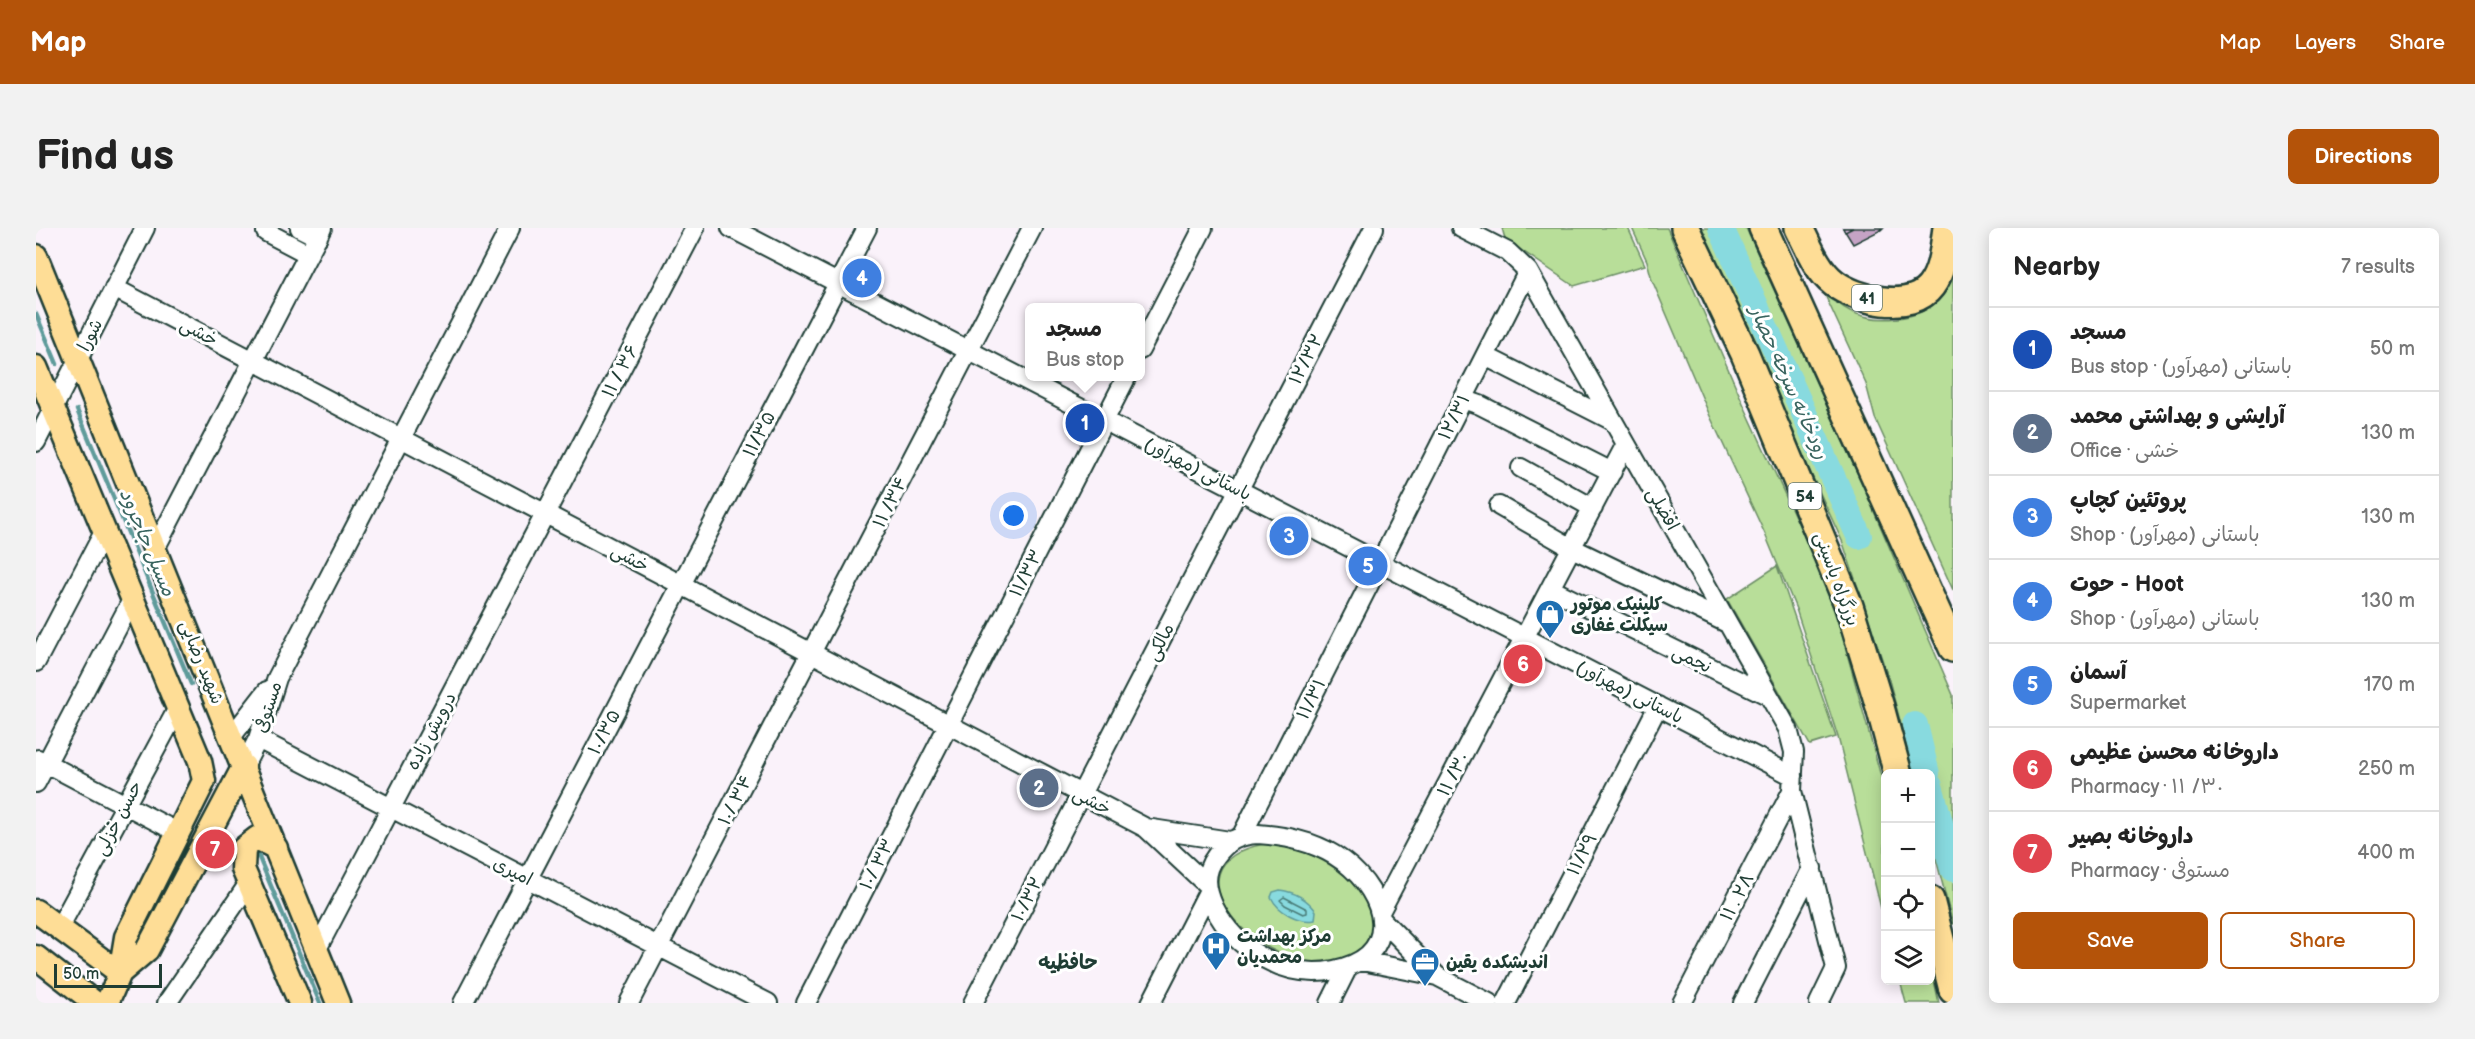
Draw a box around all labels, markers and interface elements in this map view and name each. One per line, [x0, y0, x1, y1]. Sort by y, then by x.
text: Map [30, 26, 86, 59]
text: Map [2219, 30, 2261, 55]
text: Layers [2294, 30, 2356, 55]
text: Share [2389, 30, 2445, 55]
button: Directions [2288, 129, 2439, 184]
text: Find us [36, 131, 174, 182]
text: Nearby [2013, 252, 2100, 283]
text: 7 results [2341, 255, 2415, 279]
pin: 4 [842, 256, 882, 300]
road number: 41 [1852, 285, 1882, 311]
water label: رودخانه سرخه حصار [1743, 299, 1834, 463]
popup [1025, 303, 1145, 381]
street label: خشی [176, 314, 221, 351]
street label: شورا [74, 316, 107, 355]
text: مسجد [1046, 316, 1102, 343]
text: مسجد [2070, 319, 2126, 346]
street label: ۱۲/۳۲ [1285, 331, 1328, 388]
text: 1 [2028, 337, 2037, 361]
text: 50 m [2370, 337, 2415, 361]
street label: ۱۱ / ۳۶ [598, 341, 643, 401]
text: Bus stop [1046, 348, 1124, 372]
text: Bus stop · باستانی (مهرآور) [2070, 355, 2292, 379]
street label: ۱۲/۳۱ [1434, 391, 1475, 443]
pin: 1 [1066, 400, 1104, 446]
text: آرایشی و بهداشتی محمد [2070, 403, 2285, 430]
street label: ۱۱/۳۵ [739, 408, 780, 461]
text: 2 [2027, 421, 2038, 445]
text: 130 m [2361, 421, 2415, 445]
street label: باستانی (مهرآور) [1141, 433, 1255, 505]
text: Office · خشی [2070, 439, 2179, 463]
street label: ۱۱ /۳۴ [869, 473, 912, 531]
road number: 54 [1788, 483, 1822, 509]
street label: افضلی [1642, 484, 1683, 534]
water label: مسیل جاجرود [114, 485, 181, 600]
text: پروتئین کچاپ [2070, 487, 2186, 514]
your location [999, 501, 1028, 530]
text: 3 [2027, 505, 2038, 529]
text: 130 m [2361, 505, 2415, 529]
pin: 3 [1270, 514, 1308, 558]
text: Shop · باستانی (مهرآور) [2070, 523, 2259, 547]
street label: بزرگراه یاسینی [1810, 529, 1863, 629]
street label: خشی [607, 540, 652, 577]
pin: 5 [1348, 544, 1388, 588]
street label: ۱۱/۳۳ [1006, 546, 1047, 601]
text: حوت - Hoot [2070, 571, 2184, 598]
text: 4 [2027, 589, 2038, 613]
text: 130 m [2361, 589, 2415, 613]
place label: کلینیک موتور سیکلت غفاری [1569, 594, 1668, 636]
shop icon: کلینیک موتور سیکلت غفاری [1534, 598, 1566, 640]
text: Shop · باستانی (مهرآور) [2070, 607, 2259, 631]
street label: شهید رضایی [175, 617, 228, 707]
street label: مالکی [1142, 620, 1179, 665]
street label: نجمی [1669, 641, 1715, 678]
pin: 6 [1504, 642, 1542, 686]
street label: باستانی (مهرآور) [1573, 656, 1687, 728]
text: آسمان [2070, 659, 2126, 686]
text: 5 [2027, 673, 2038, 697]
text: 170 m [2364, 673, 2415, 697]
street label: ۱۱/۳۱ [1292, 676, 1330, 723]
street label: مستوفی [248, 678, 287, 735]
street label: درویش زاده [402, 689, 461, 774]
text: Supermarket [2070, 691, 2186, 715]
street label: ۱۰/۳۵ [584, 706, 625, 758]
text: داروخانه محسن عظیمی [2070, 739, 2279, 766]
street label: ۱۱ /۳۰ [1433, 749, 1474, 800]
text: 6 [2026, 757, 2039, 781]
text: 250 m [2358, 757, 2415, 781]
pin: 2 [1020, 766, 1058, 810]
map controls [1881, 769, 1935, 985]
button: + [1881, 769, 1935, 823]
street label: ۱۰/ ۳۴ [714, 772, 757, 829]
text: Pharmacy · ۱۱ /۳۰ [2070, 775, 2223, 799]
street label: حسن خزلی [90, 777, 147, 859]
street label: خشی [1069, 783, 1114, 820]
button: − [1881, 823, 1935, 877]
text: داروخانه بصیر [2070, 823, 2193, 850]
pin: 7 [196, 826, 234, 872]
street label: ۱۱/۲۹ [1563, 830, 1602, 879]
street label: ۱۰/ ۳۳ [856, 835, 899, 893]
text: 7 [2027, 841, 2038, 865]
text: 400 m [2357, 841, 2415, 865]
street label: امیری [490, 853, 536, 890]
text: Pharmacy · مستوفی [2070, 859, 2230, 883]
street label: ۱۱ . ۲۸ [1716, 870, 1759, 925]
street label: ۱۰/۳۲ [1007, 873, 1048, 925]
button: locate [1881, 877, 1935, 931]
button: Save [2013, 912, 2208, 969]
button: Share [2220, 912, 2415, 969]
place label: مرکز بهداشت محمدیان [1237, 926, 1331, 968]
hospital icon: مرکز بهداشت محمدیان [1200, 930, 1232, 972]
button: layers [1881, 931, 1935, 985]
office icon: اندیشکده یقین [1409, 946, 1441, 988]
district label: حافظیه [1038, 951, 1098, 975]
place label: اندیشکده یقین [1446, 952, 1548, 973]
scale bar [54, 961, 162, 988]
text: 50 m [63, 965, 99, 984]

